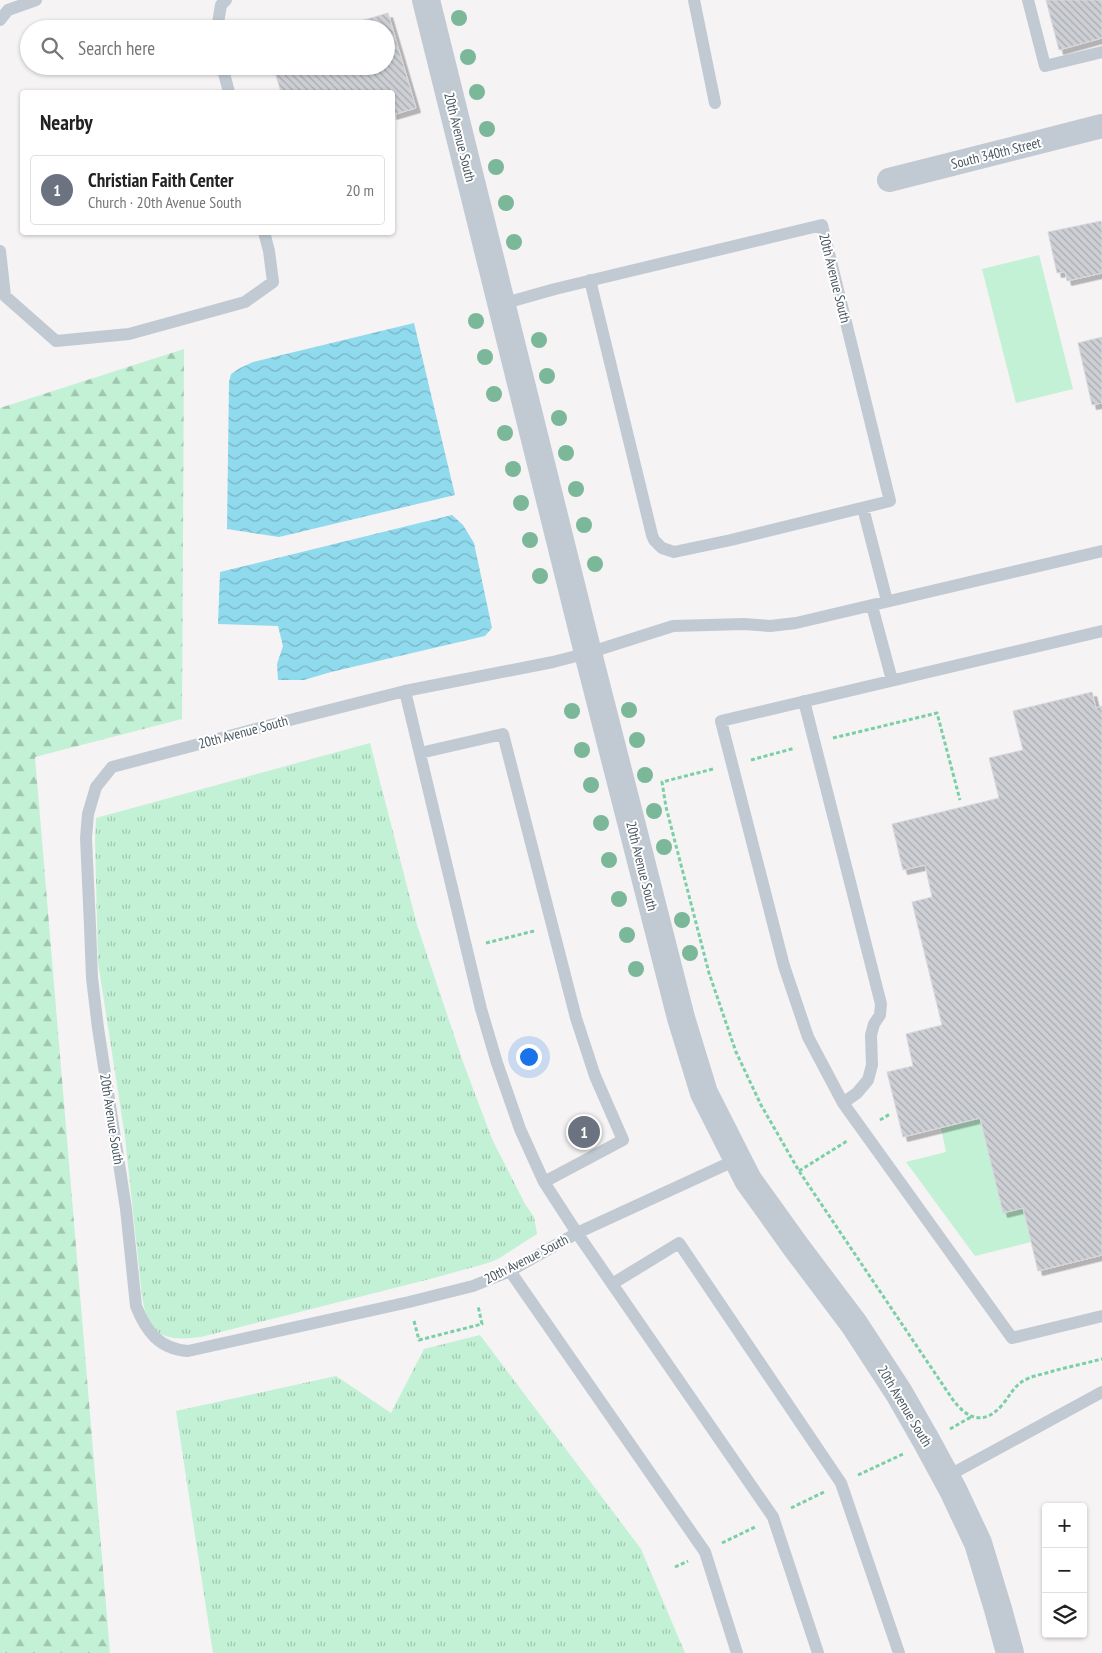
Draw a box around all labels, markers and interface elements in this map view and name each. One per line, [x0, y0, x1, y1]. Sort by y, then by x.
search box [20, 20, 395, 75]
icon: search [38, 34, 66, 62]
text: Search here [78, 36, 155, 60]
street label: 20th Avenue South [440, 90, 480, 184]
text: Nearby [40, 109, 93, 136]
street label: South 340th Street [949, 133, 1043, 173]
text: Christian Faith Center [88, 168, 234, 192]
text: 1 [53, 180, 61, 200]
text: 20 m [346, 180, 374, 200]
text: Church · 20th Avenue South [88, 192, 241, 212]
street label: 20th Avenue South [815, 231, 855, 325]
street label: 20th Avenue South [196, 711, 290, 753]
street label: 20th Avenue South [622, 819, 662, 913]
your location [516, 1044, 542, 1070]
street label: 20th Avenue South [96, 1072, 128, 1166]
pin: 1 [568, 1113, 600, 1151]
street label: 20th Avenue South [481, 1230, 571, 1288]
street label: 20th Avenue South [874, 1362, 936, 1450]
map controls [1042, 1503, 1087, 1638]
button: + [1042, 1503, 1087, 1548]
button: − [1042, 1548, 1087, 1593]
button: layers [1042, 1593, 1087, 1638]

